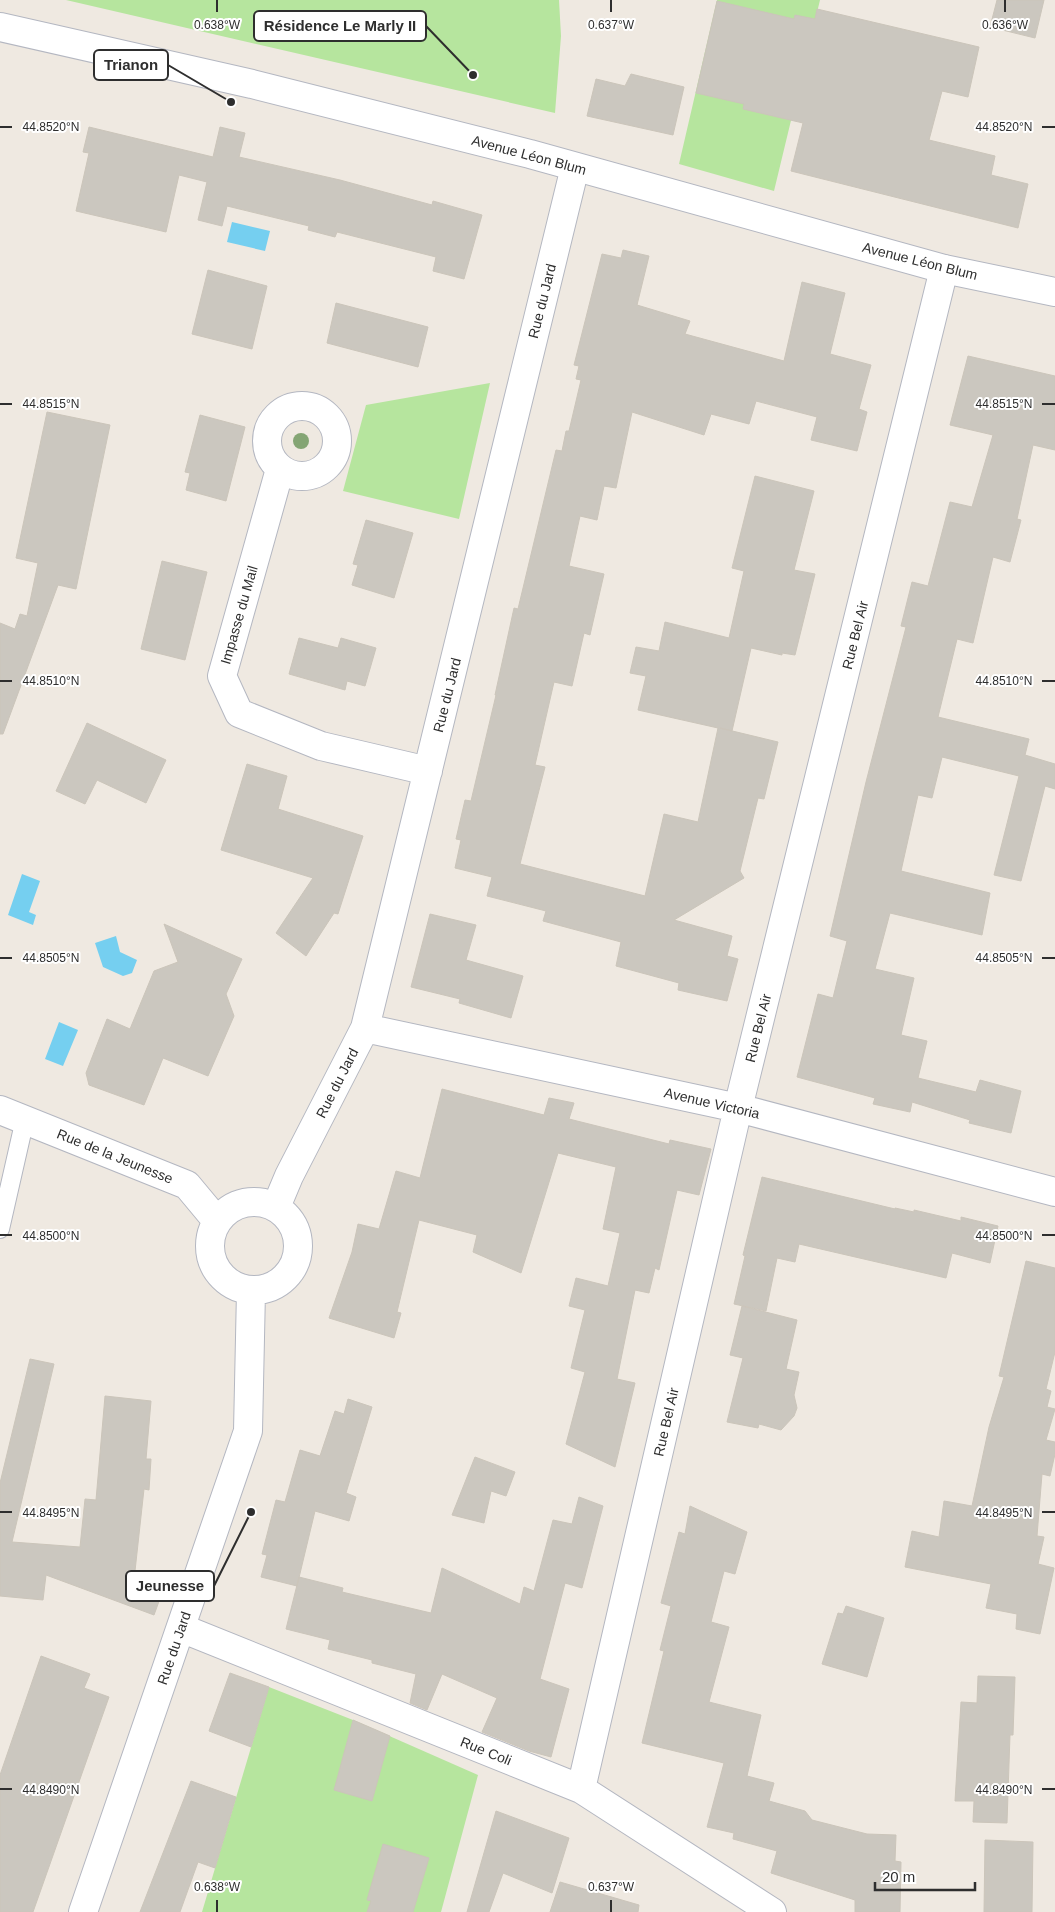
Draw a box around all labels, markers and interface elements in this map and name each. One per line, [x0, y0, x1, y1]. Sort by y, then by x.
callout: Résidence Le Marly II [254, 11, 426, 41]
text: Résidence Le Marly II [264, 17, 416, 34]
text: 0.638°W [194, 18, 241, 32]
text: 0.637°W [588, 18, 635, 32]
text: 0.636°W [982, 18, 1029, 32]
callout: Trianon [94, 50, 168, 80]
text: Trianon [104, 56, 158, 73]
text: 44.8520°N [23, 120, 79, 134]
text: 44.8520°N [976, 120, 1032, 134]
street label: Avenue Léon Blum [470, 132, 588, 178]
street label: Avenue Léon Blum [861, 239, 979, 283]
street label: Rue du Jard [525, 262, 559, 340]
text: 44.8515°N [23, 397, 79, 411]
text: 44.8515°N [976, 397, 1032, 411]
street label: Impasse du Mail [217, 564, 261, 666]
street label: Rue Bel Air [839, 599, 871, 671]
street label: Rue du Jard [430, 656, 464, 734]
text: 44.8510°N [23, 674, 79, 688]
text: 44.8510°N [976, 674, 1032, 688]
text: 44.8505°N [23, 951, 79, 965]
text: 44.8505°N [976, 951, 1032, 965]
street label: Rue Bel Air [742, 992, 774, 1064]
street label: Rue du Jard [313, 1045, 361, 1121]
street label: Avenue Victoria [663, 1084, 762, 1122]
street label: Rue de la Jeunesse [55, 1125, 176, 1187]
text: 44.8500°N [23, 1229, 79, 1243]
text: 44.8500°N [976, 1229, 1032, 1243]
street label: Rue Bel Air [650, 1386, 682, 1458]
text: 44.8495°N [23, 1506, 79, 1520]
text: 44.8495°N [976, 1506, 1032, 1520]
callout: Jeunesse [126, 1571, 214, 1601]
text: Jeunesse [136, 1577, 204, 1594]
street label: Rue du Jard [154, 1609, 194, 1687]
street label: Rue Coli [458, 1734, 514, 1768]
text: 44.8490°N [23, 1783, 79, 1797]
text: 44.8490°N [976, 1783, 1032, 1797]
scale bar [875, 1860, 975, 1892]
text: 20 m [882, 1868, 915, 1885]
text: 0.638°W [194, 1880, 241, 1894]
text: 0.637°W [588, 1880, 635, 1894]

